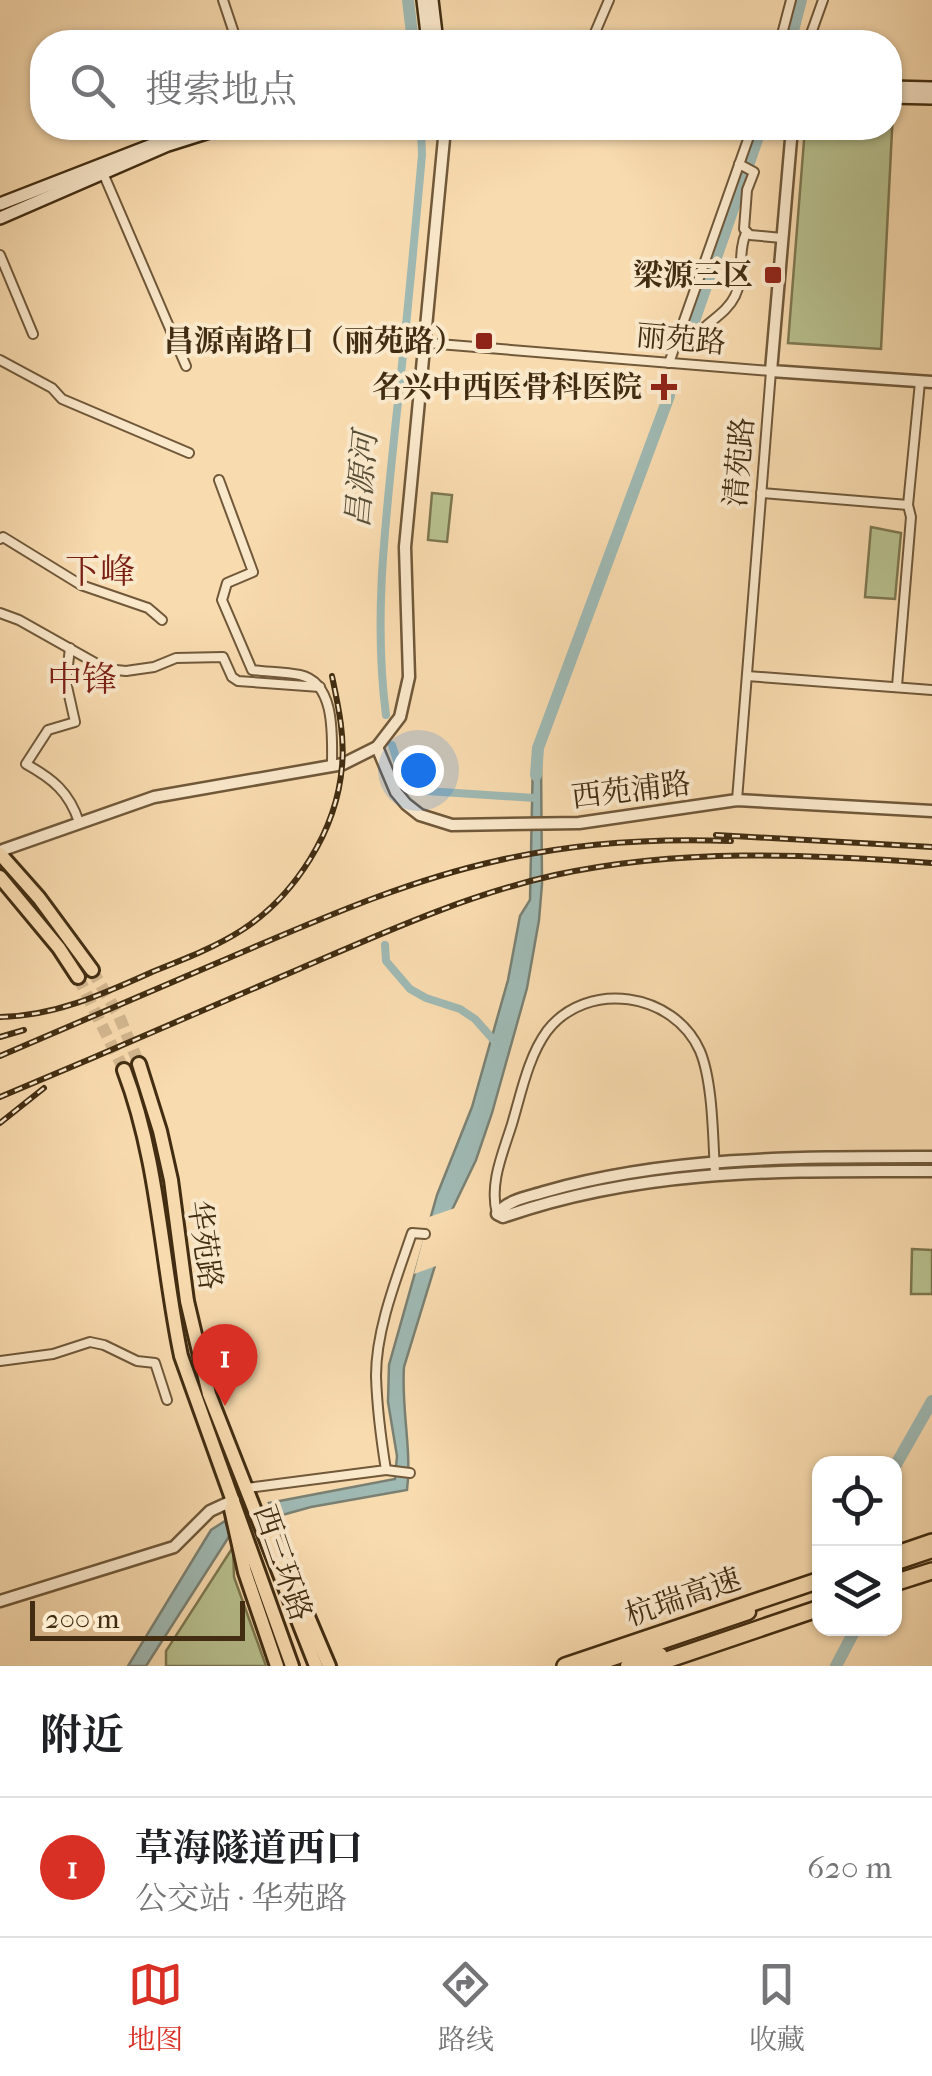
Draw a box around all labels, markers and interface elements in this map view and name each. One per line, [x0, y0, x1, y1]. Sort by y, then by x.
search box [30, 30, 902, 140]
icon: search [65, 58, 120, 113]
text: 搜索地点 [145, 67, 297, 112]
place label: 梁源三区 [633, 258, 753, 293]
marker: 梁源三区 [762, 264, 784, 286]
street label: 丽苑路 [635, 318, 727, 361]
place label: 昌源南路口（丽苑路） [164, 324, 464, 359]
marker: 昌源南路口（丽苑路） [473, 330, 495, 352]
place label: 名兴中西医骨科医院 [372, 370, 642, 405]
marker: 名兴中西医骨科医院 [651, 374, 677, 400]
street label: 清苑路 [718, 416, 761, 508]
water label: 昌源河 [339, 426, 385, 529]
district label: 下峰 [65, 551, 135, 592]
district label: 中锋 [47, 659, 117, 700]
your location [393, 745, 444, 796]
street label: 西苑浦路 [569, 766, 693, 815]
street label: 华苑路 [181, 1198, 228, 1292]
pin: 1 [192, 1324, 258, 1406]
map controls [812, 1456, 902, 1636]
button: locate [812, 1456, 902, 1546]
street label: 西三环路 [246, 1501, 319, 1626]
button: layers [812, 1546, 902, 1636]
street label: 杭瑞高速 [621, 1561, 746, 1634]
scale bar [30, 1596, 245, 1640]
text: 200 m [45, 1602, 120, 1635]
text: 附近 [40, 1711, 124, 1760]
text: 草海隧道西口 [135, 1826, 363, 1871]
text: 1 [67, 1849, 78, 1886]
text: 620 m [807, 1849, 892, 1886]
text: 公交站 · 华苑路 [135, 1880, 347, 1917]
tab: 地图 [127, 1957, 183, 2057]
tab: 路线 [438, 1957, 494, 2057]
tab: 收藏 [749, 1957, 805, 2057]

